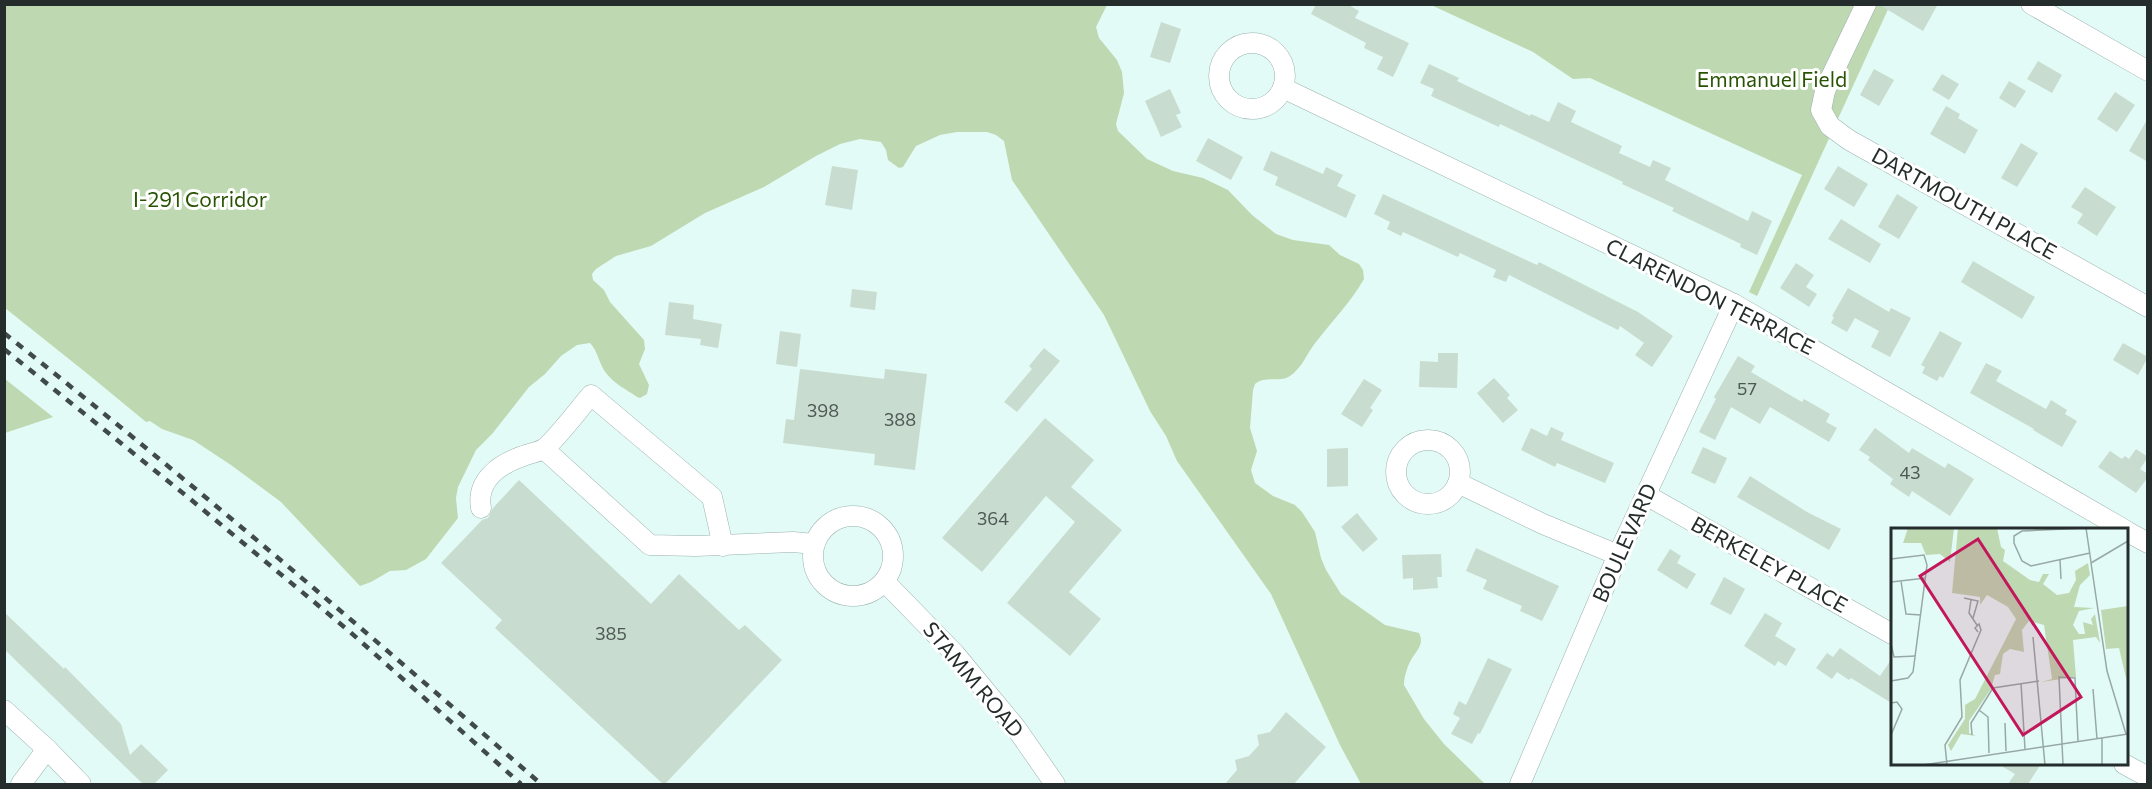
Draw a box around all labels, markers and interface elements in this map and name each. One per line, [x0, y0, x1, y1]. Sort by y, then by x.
park label: Emmanuel Field [1697, 66, 1847, 91]
street label: DARTMOUTH PLACE [1868, 142, 2061, 264]
park label: I-291 Corridor [133, 186, 267, 211]
street label: CLARENDON TERRACE [1602, 232, 1819, 359]
house number: 57 [1737, 377, 1757, 399]
house number: 398 [807, 399, 839, 421]
house number: 388 [884, 408, 916, 430]
house number: 43 [1899, 461, 1921, 483]
street label: BOULEVARD [1586, 479, 1661, 606]
house number: 364 [977, 507, 1009, 529]
street label: BERKELEY PLACE [1687, 510, 1852, 617]
inset map [1891, 528, 2128, 765]
street label: STAMM ROAD [919, 616, 1030, 742]
house number: 385 [595, 622, 627, 644]

